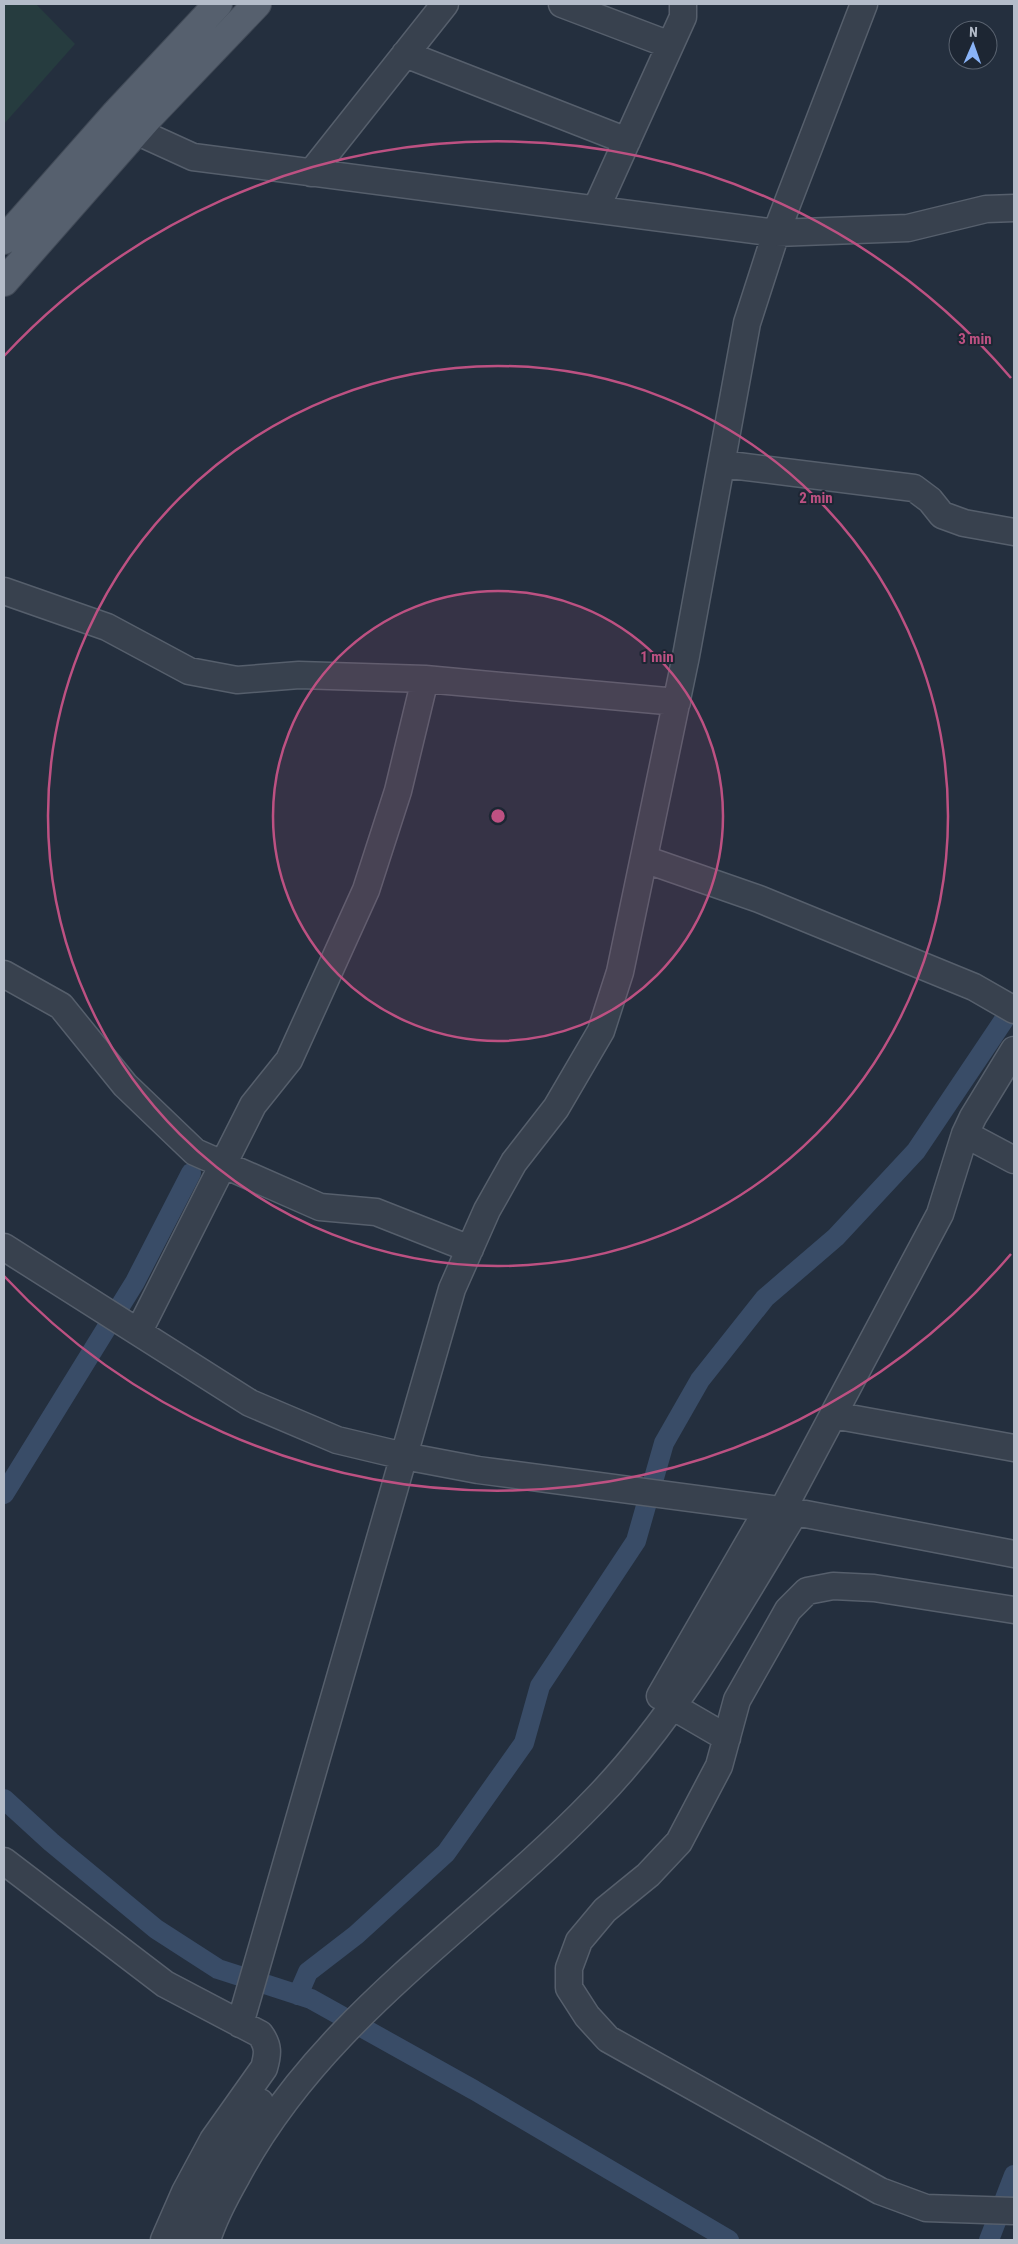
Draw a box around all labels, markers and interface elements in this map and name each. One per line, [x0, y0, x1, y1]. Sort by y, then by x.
north arrow [948, 20, 998, 70]
text: N [969, 24, 978, 40]
text: 3 min [958, 330, 992, 348]
text: 2 min [799, 489, 833, 507]
text: 1 min [640, 648, 674, 666]
centre of rings [489, 807, 507, 825]

